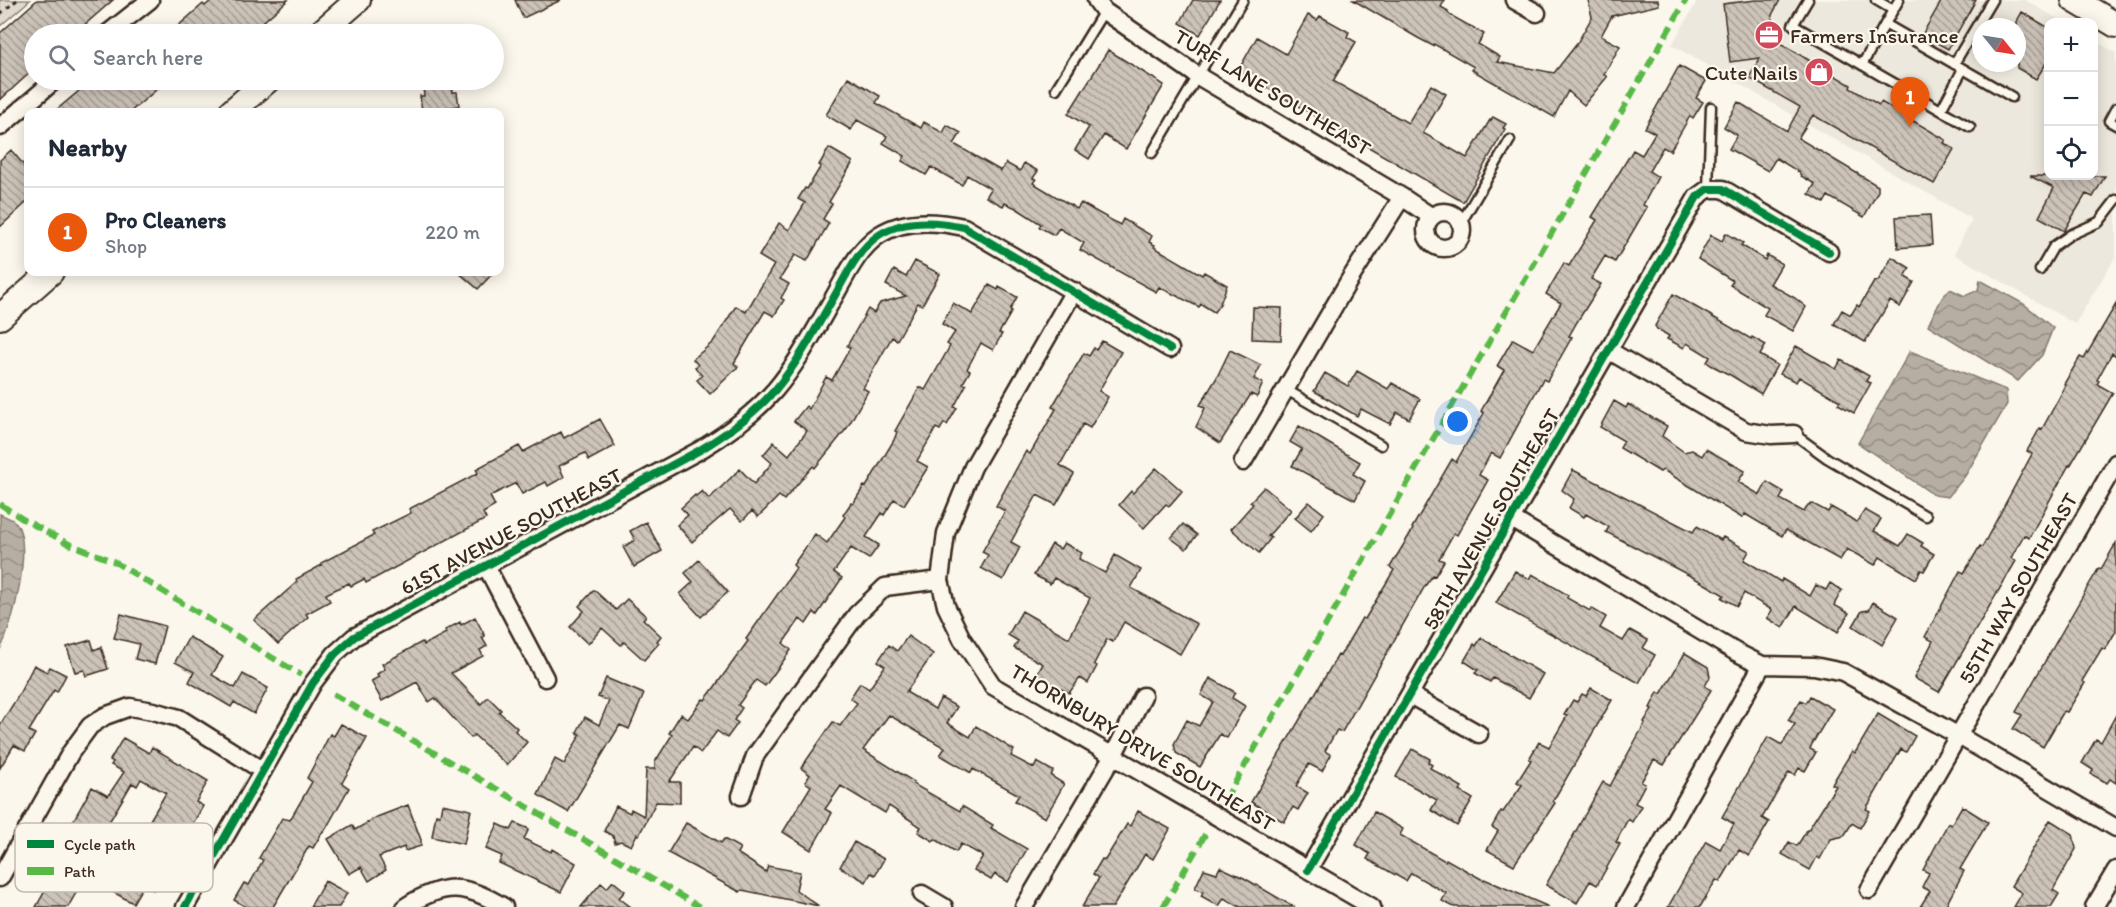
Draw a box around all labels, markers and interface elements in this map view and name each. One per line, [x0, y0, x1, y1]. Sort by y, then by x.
north arrow [1972, 18, 2026, 72]
map controls [2044, 18, 2098, 180]
button: + [2044, 18, 2098, 72]
office icon: Farmers Insurance [1753, 19, 1785, 51]
street label: TURF LANE SOUTHEAST [1170, 23, 1376, 161]
place label: Farmers Insurance [1790, 23, 1959, 48]
search box [24, 24, 504, 90]
icon: search [45, 41, 78, 74]
text: Search here [93, 44, 203, 71]
shop icon: Cute Nails [1803, 56, 1835, 88]
place label: Cute Nails [1705, 60, 1798, 85]
button: − [2044, 72, 2098, 126]
pin: 1 [1890, 78, 1930, 127]
button: locate [2044, 126, 2098, 180]
text: Nearby [48, 131, 127, 163]
text: Pro Cleaners [105, 207, 226, 234]
text: 1 [63, 220, 72, 244]
text: 220 m [425, 220, 480, 244]
text: Shop [105, 234, 147, 258]
street label: 58TH AVENUE SOUTHEAST [1417, 404, 1565, 634]
your location [1443, 407, 1472, 436]
street label: 61ST AVENUE SOUTHEAST [396, 462, 626, 600]
street label: 55TH WAY SOUTHEAST [1953, 488, 2083, 688]
street label: THORNBURY DRIVE SOUTHEAST [1006, 658, 1280, 836]
legend [15, 823, 213, 892]
text: Cycle path [64, 835, 136, 854]
text: Path [64, 862, 95, 881]

